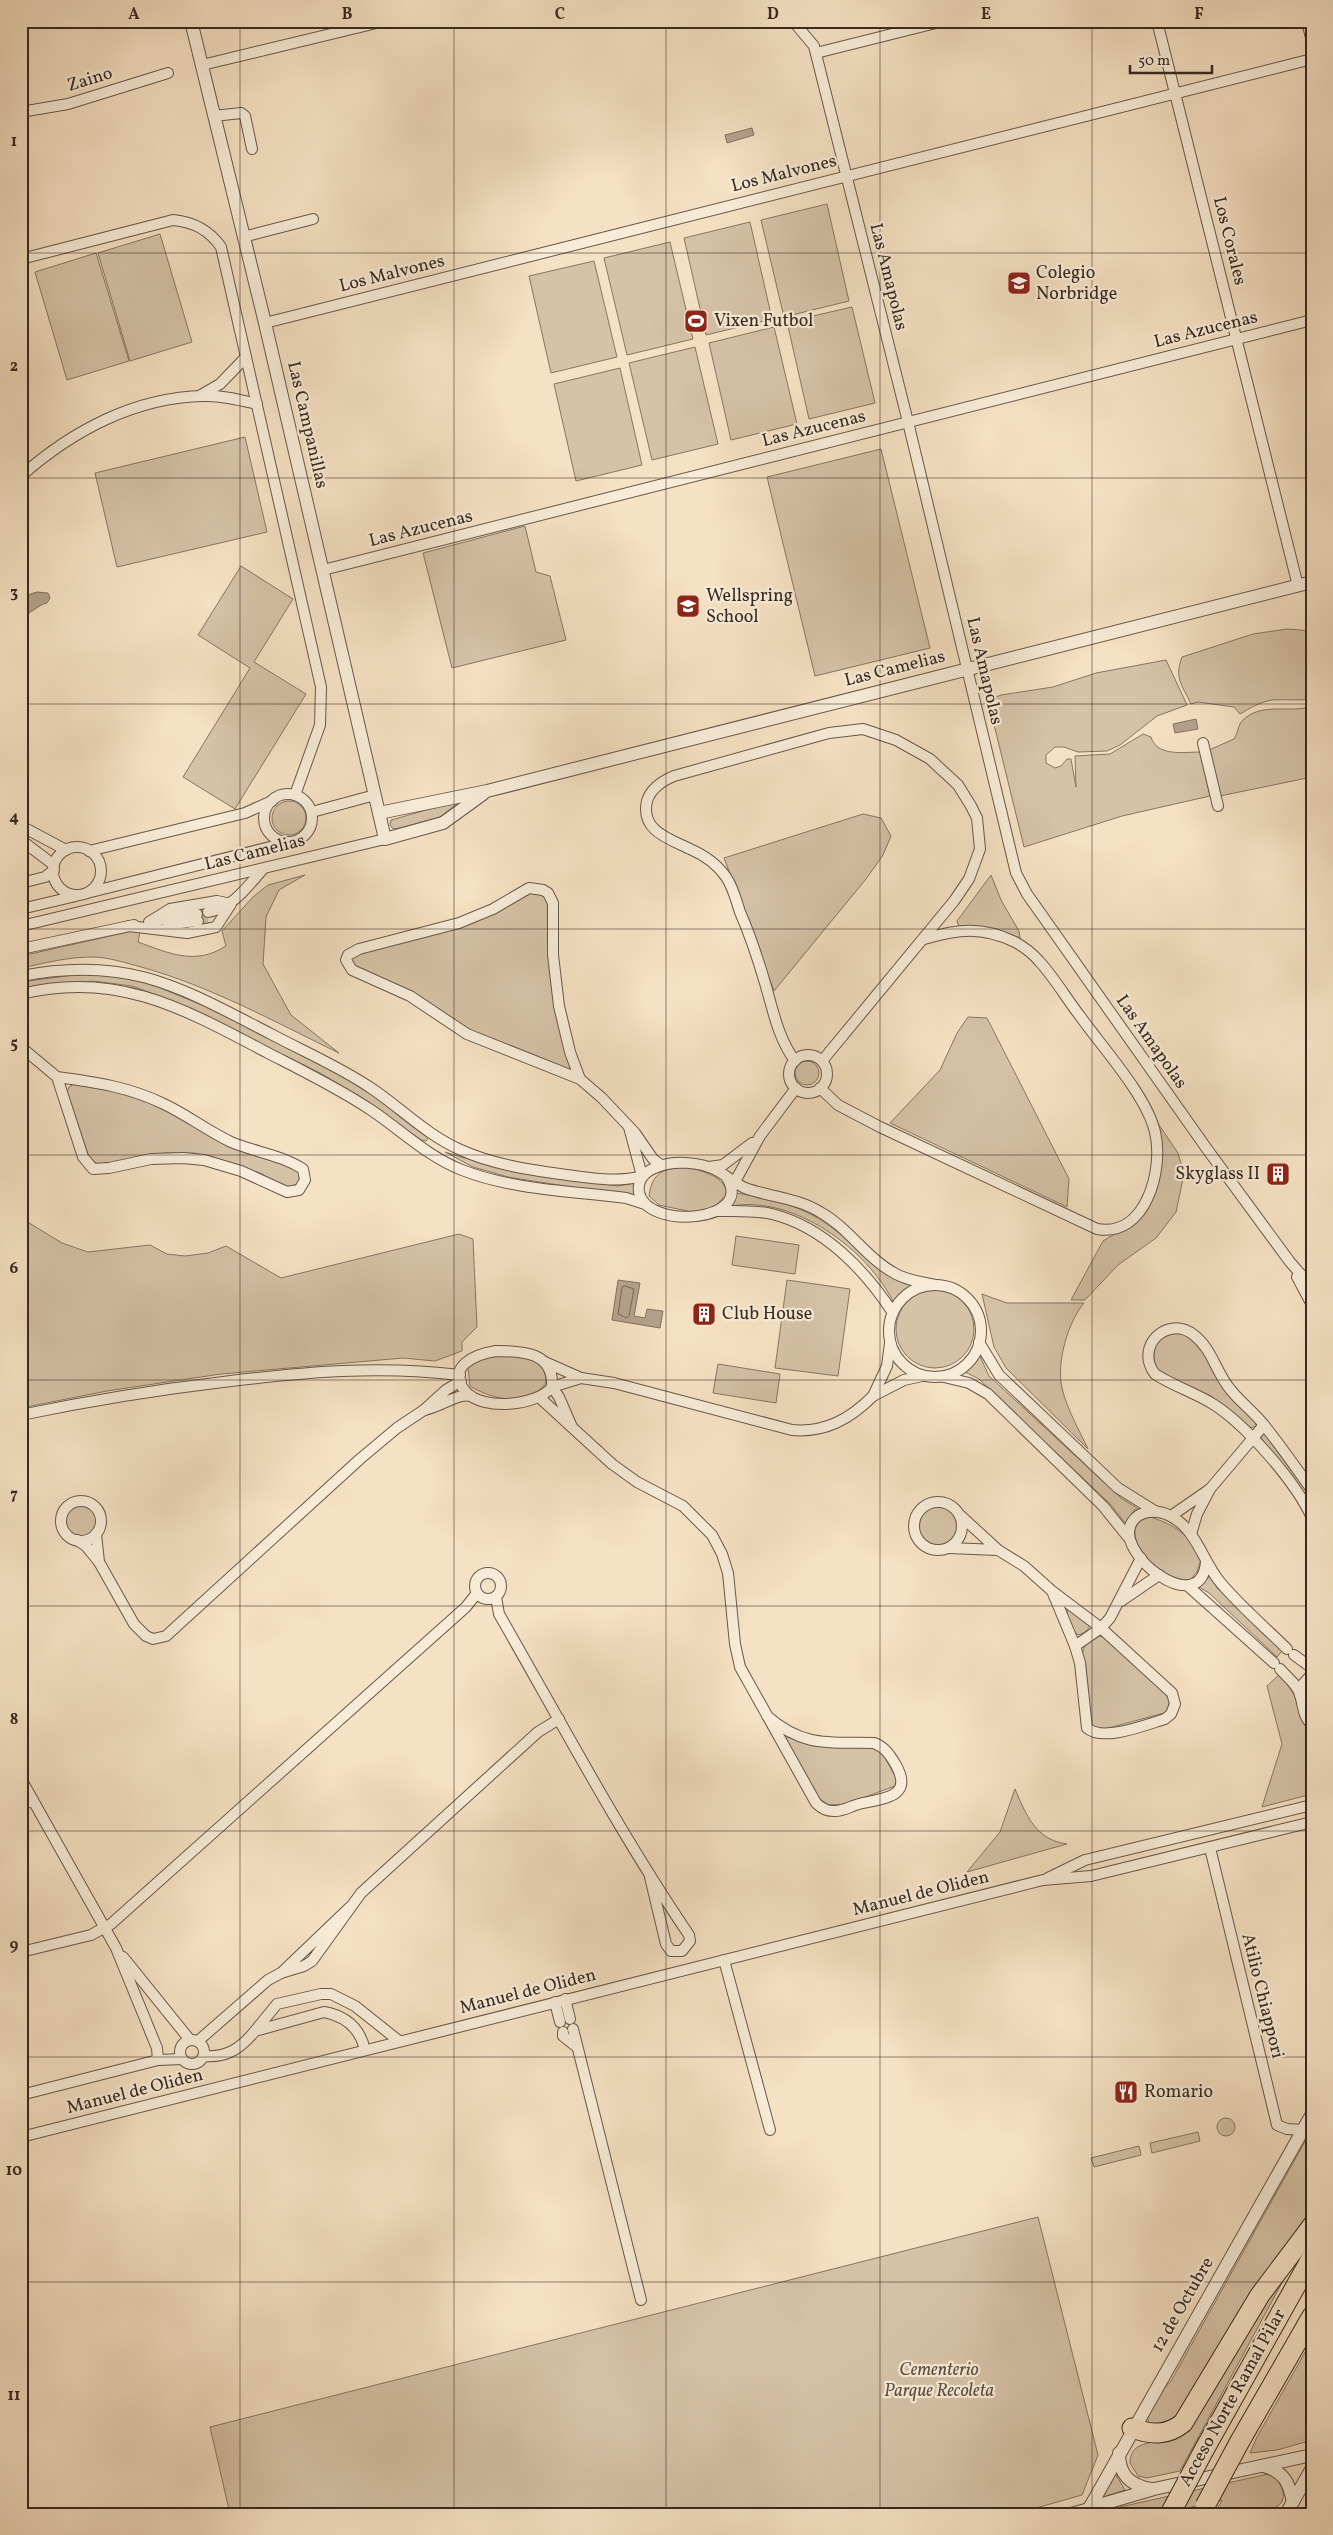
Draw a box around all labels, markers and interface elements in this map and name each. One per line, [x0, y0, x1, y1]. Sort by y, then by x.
text: A [128, 4, 140, 26]
text: B [342, 4, 353, 26]
text: C [555, 4, 565, 26]
text: D [767, 4, 779, 26]
text: E [981, 4, 991, 26]
text: F [1194, 4, 1204, 26]
scale bar [1130, 42, 1213, 74]
text: 50 m [1138, 51, 1170, 72]
street label: Zaino [64, 61, 116, 99]
text: 1 [11, 131, 17, 153]
street label: Los Malvones [729, 149, 839, 199]
street label: Los Corales [1206, 194, 1252, 288]
street label: Las Amapolas [863, 221, 913, 333]
street label: Los Malvones [337, 249, 447, 299]
place label: Colegio Norbridge [1036, 261, 1117, 307]
school or university icon: Colegio Norbridge [1006, 270, 1032, 296]
street label: Las Azucenas [1151, 305, 1261, 355]
sports icon: Vixen Futbol [683, 308, 709, 334]
place label: Vixen Futbol [714, 309, 813, 334]
text: 2 [10, 356, 18, 378]
street label: Las Campanillas [280, 359, 334, 491]
street label: Las Azucenas [759, 404, 869, 454]
street label: Las Azucenas [366, 504, 476, 554]
text: 3 [10, 582, 18, 604]
place label: Wellspring School [706, 584, 793, 630]
school or university icon: Wellspring School [675, 593, 701, 619]
street label: Las Amapolas [959, 615, 1009, 727]
street label: Las Camelias [842, 644, 948, 694]
text: 4 [9, 807, 19, 829]
street label: Las Camelias [202, 828, 308, 878]
street label: Las Amapolas [1109, 990, 1193, 1094]
text: 5 [10, 1033, 18, 1055]
building icon: Skyglass II [1265, 1161, 1291, 1187]
place label: Skyglass II [1175, 1162, 1260, 1187]
text: 6 [10, 1258, 19, 1280]
building icon: Club House [691, 1301, 717, 1327]
place label: Club House [722, 1302, 812, 1327]
text: 7 [10, 1484, 18, 1506]
text: 8 [10, 1709, 18, 1731]
street label: Manuel de Oliden [850, 1865, 992, 1923]
street label: Atilio Chiappori [1234, 1931, 1290, 2061]
text: 9 [10, 1935, 19, 1957]
street label: Manuel de Oliden [457, 1963, 599, 2021]
street label: Manuel de Oliden [64, 2063, 206, 2121]
restaurant icon: Romario [1113, 2079, 1139, 2105]
place label: Romario [1144, 2080, 1213, 2105]
text: 10 [6, 2160, 22, 2182]
street label: 12 de Octubre [1146, 2253, 1220, 2357]
street label: Acceso Norte Ramal Pilar [1174, 2304, 1293, 2491]
park label: Cementerio Parque Recoleta [884, 2358, 994, 2404]
text: 11 [8, 2385, 20, 2407]

